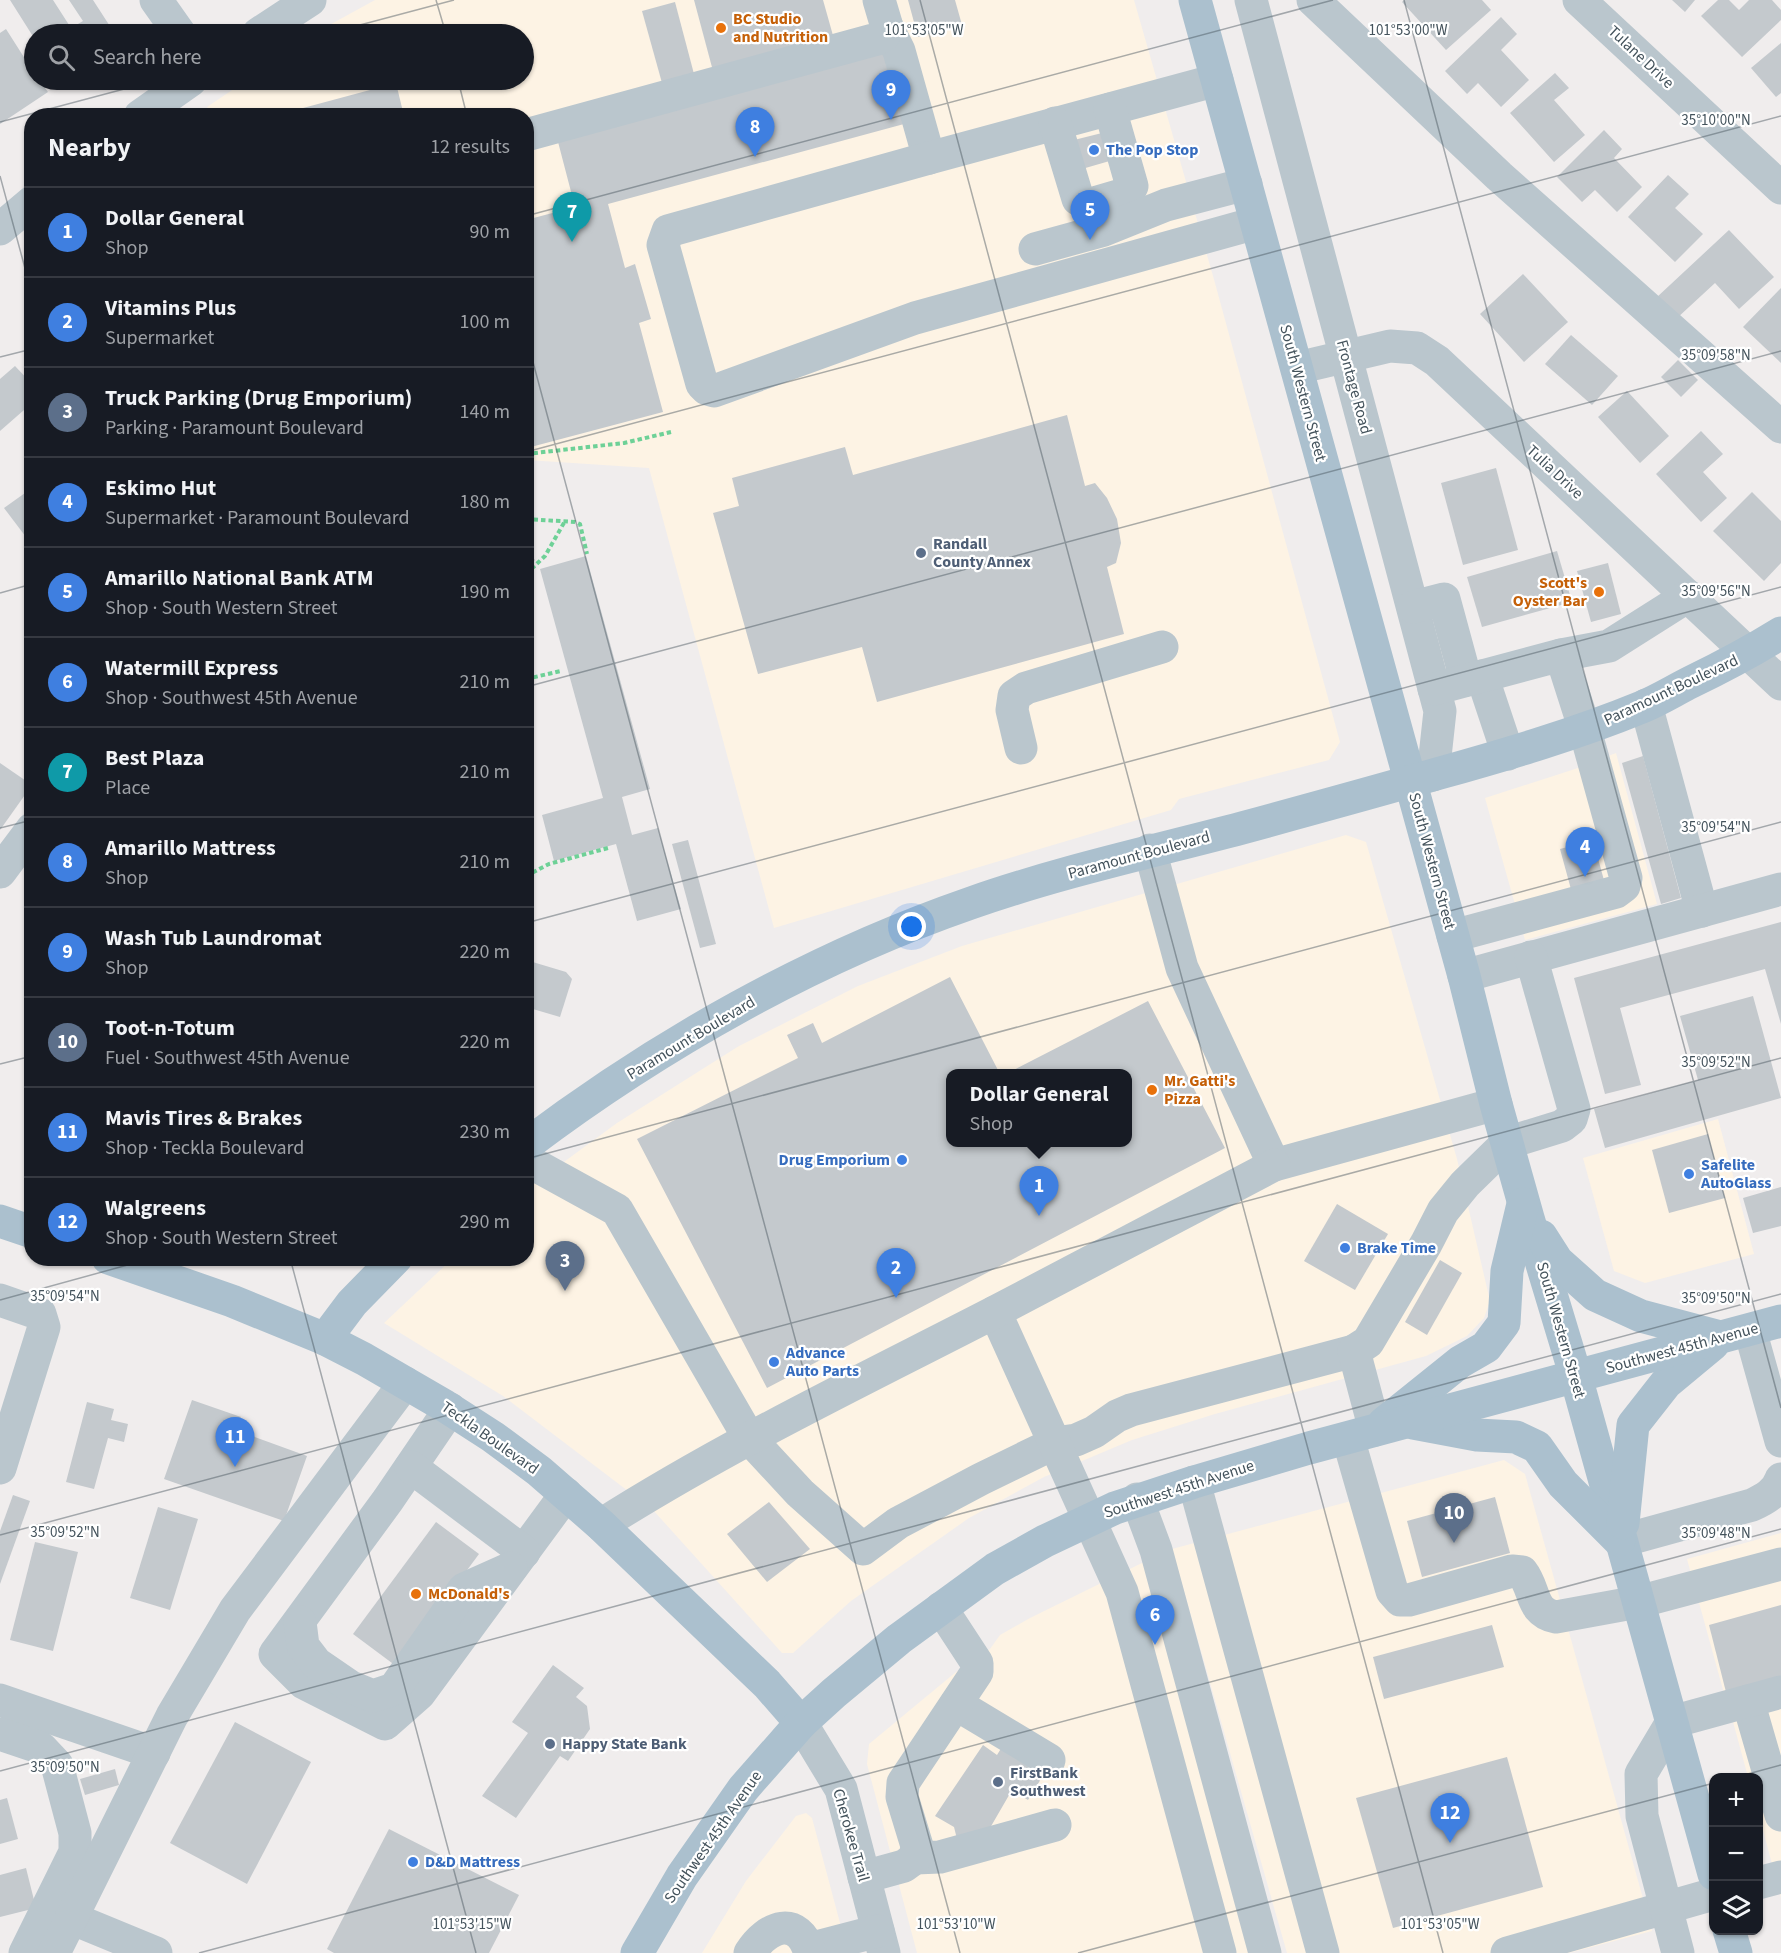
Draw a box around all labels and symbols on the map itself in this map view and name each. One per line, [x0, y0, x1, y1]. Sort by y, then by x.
place label: BC Studio and Nutrition [733, 8, 828, 48]
text: 101°53'05"W [884, 20, 964, 41]
text: 101°53'00"W [1368, 20, 1448, 41]
marker: BC Studio and Nutrition [714, 21, 728, 35]
street label: Tulane Drive [1603, 21, 1679, 93]
pin: 9 [872, 70, 910, 120]
pin: 8 [736, 108, 774, 157]
text: 35°10'00"N [1681, 110, 1751, 131]
place label: The Pop Stop [1106, 139, 1198, 161]
marker: The Pop Stop [1087, 143, 1101, 157]
pin: 5 [1070, 190, 1110, 240]
pin: 7 [552, 192, 592, 242]
street label: South Western Street [1274, 322, 1332, 464]
street label: Frontage Road [1331, 337, 1377, 437]
text: 35°09'58"N [1681, 345, 1751, 366]
street label: Tulia Drive [1522, 440, 1588, 504]
place label: Randall County Annex [933, 533, 1031, 573]
marker: Randall County Annex [914, 546, 928, 560]
place label: Scott's Oyster Bar [1513, 572, 1588, 612]
text: 35°09'56"N [1681, 581, 1751, 602]
marker: Scott's Oyster Bar [1592, 585, 1606, 599]
street label: Paramount Boulevard [1600, 649, 1742, 731]
street label: South Western Street [1403, 790, 1461, 932]
text: 35°09'54"N [1681, 817, 1751, 838]
street label: Paramount Boulevard [1066, 825, 1212, 885]
pin: 4 [1566, 828, 1604, 877]
your location [897, 912, 926, 941]
street label: Paramount Boulevard [623, 991, 759, 1085]
text: 35°09'52"N [1681, 1052, 1751, 1073]
place label: Mr. Gatti's Pizza [1164, 1070, 1235, 1110]
marker: Mr. Gatti's Pizza [1145, 1083, 1159, 1097]
place label: Drug Emporium [779, 1149, 890, 1171]
marker: Drug Emporium [895, 1153, 909, 1167]
place label: Safelite AutoGlass [1700, 1154, 1771, 1194]
pin: 1 [1020, 1166, 1058, 1216]
marker: Safelite AutoGlass [1682, 1167, 1696, 1181]
place label: Brake Time [1357, 1237, 1436, 1259]
marker: Brake Time [1338, 1241, 1352, 1255]
pin: 3 [546, 1242, 584, 1291]
pin: 2 [876, 1248, 916, 1298]
street label: South Western Street [1531, 1259, 1591, 1401]
text: 35°09'54"N [30, 1286, 100, 1307]
text: 35°09'50"N [1681, 1288, 1751, 1309]
street label: Southwest 45th Avenue [1603, 1317, 1761, 1379]
place label: Advance Auto Parts [785, 1342, 859, 1382]
marker: Advance Auto Parts [767, 1355, 781, 1369]
street label: Teckla Boulevard [437, 1396, 543, 1480]
pin: 11 [216, 1418, 254, 1467]
street label: Southwest 45th Avenue [1101, 1454, 1257, 1524]
pin: 10 [1434, 1494, 1474, 1543]
text: 35°09'52"N [30, 1522, 100, 1543]
text: 35°09'48"N [1681, 1523, 1751, 1544]
place label: McDonald's [428, 1583, 510, 1605]
marker: McDonald's [409, 1587, 423, 1601]
pin: 6 [1136, 1596, 1174, 1645]
place label: Happy State Bank [562, 1733, 687, 1755]
marker: Happy State Bank [543, 1737, 557, 1751]
text: 35°09'50"N [30, 1757, 100, 1778]
place label: FirstBank Southwest [1010, 1762, 1086, 1802]
street label: Southwest 45th Avenue [659, 1766, 767, 1908]
marker: FirstBank Southwest [991, 1775, 1005, 1789]
street label: Cherokee Trail [827, 1786, 875, 1884]
pin: 12 [1430, 1794, 1470, 1843]
place label: D&D Mattress [425, 1851, 520, 1873]
marker: D&D Mattress [406, 1855, 420, 1869]
text: 101°53'15"W [432, 1914, 512, 1935]
text: 101°53'10"W [916, 1914, 996, 1935]
text: 101°53'05"W [1400, 1914, 1480, 1935]

